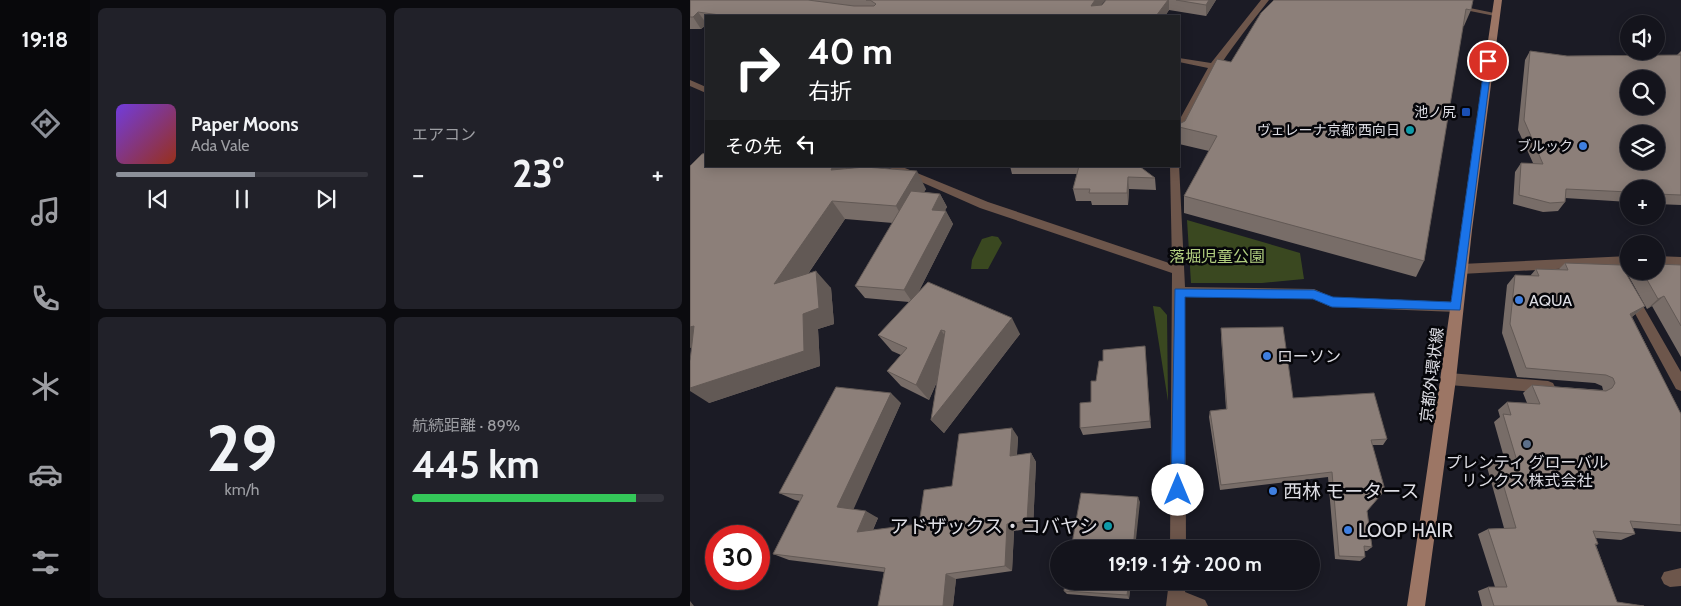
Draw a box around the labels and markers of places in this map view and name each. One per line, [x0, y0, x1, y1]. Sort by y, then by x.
pin [1467, 40, 1509, 82]
place label: 池ノ尻 [1414, 103, 1456, 121]
marker: 池ノ尻 [1460, 106, 1472, 118]
place label: ヴェレーナ京都 西向日 [1257, 121, 1400, 139]
marker: ヴェレーナ京都 西向日 [1404, 124, 1416, 136]
place label: ブルック [1517, 137, 1573, 155]
marker: ブルック [1577, 140, 1589, 152]
place label: AQUA [1529, 291, 1572, 310]
marker: AQUA [1513, 294, 1525, 306]
place label: ローソン [1277, 347, 1341, 366]
marker: ローソン [1261, 350, 1273, 362]
marker: プレンティ グローバル リンクス 株式会社 [1521, 438, 1533, 450]
place label: プレンティ グローバル リンクス 株式会社 [1446, 453, 1608, 490]
place label: 西林 モータース [1283, 480, 1419, 503]
marker: 西林 モータース [1267, 485, 1279, 497]
place label: アドザックス・コバヤシ [890, 515, 1098, 538]
place label: LOOP HAIR [1358, 519, 1453, 542]
marker: アドザックス・コバヤシ [1102, 520, 1114, 532]
marker: LOOP HAIR [1342, 524, 1354, 536]

